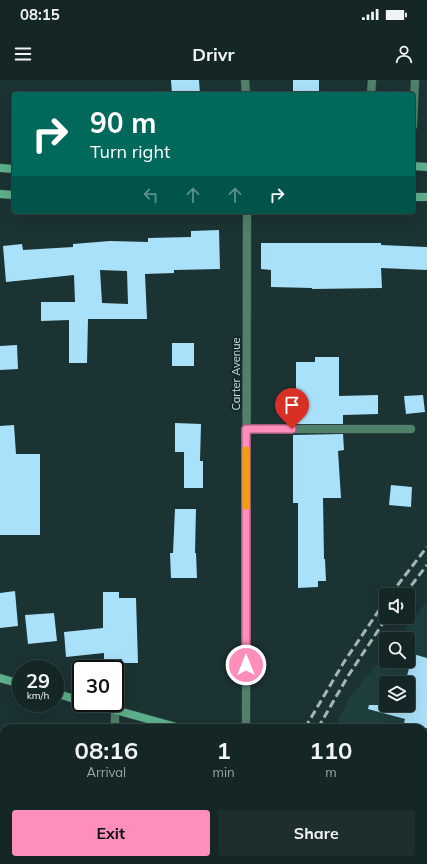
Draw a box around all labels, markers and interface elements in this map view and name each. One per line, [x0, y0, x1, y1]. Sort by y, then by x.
text: 08:15 [20, 5, 60, 24]
icon: menu [12, 43, 34, 65]
text: Drivr [192, 43, 235, 66]
icon: person [393, 43, 415, 65]
text: 90 m [90, 105, 156, 140]
icon: right [24, 108, 76, 160]
text: Turn right [90, 140, 170, 163]
icon: left [140, 184, 162, 206]
icon: ahead [182, 184, 204, 206]
icon: ahead [224, 184, 246, 206]
icon: right [266, 184, 288, 206]
street label: Carter Avenue [229, 337, 243, 411]
pin [275, 388, 309, 429]
icon: arrive [281, 394, 303, 416]
map controls [379, 588, 415, 712]
button: sound [379, 588, 415, 624]
button: search [379, 632, 415, 668]
position arrow [225, 644, 267, 686]
speed limit sign: 30 [72, 660, 124, 712]
text: 29 [26, 668, 50, 693]
button: layers [379, 676, 415, 712]
text: km/h [27, 689, 49, 702]
text: 08:16 [75, 735, 138, 765]
text: 1 [216, 735, 231, 765]
text: 110 [309, 735, 352, 765]
text: Arrival [86, 764, 126, 780]
text: min [213, 764, 235, 780]
text: m [325, 764, 337, 780]
button: Exit [12, 810, 210, 856]
button: Share [218, 810, 415, 856]

